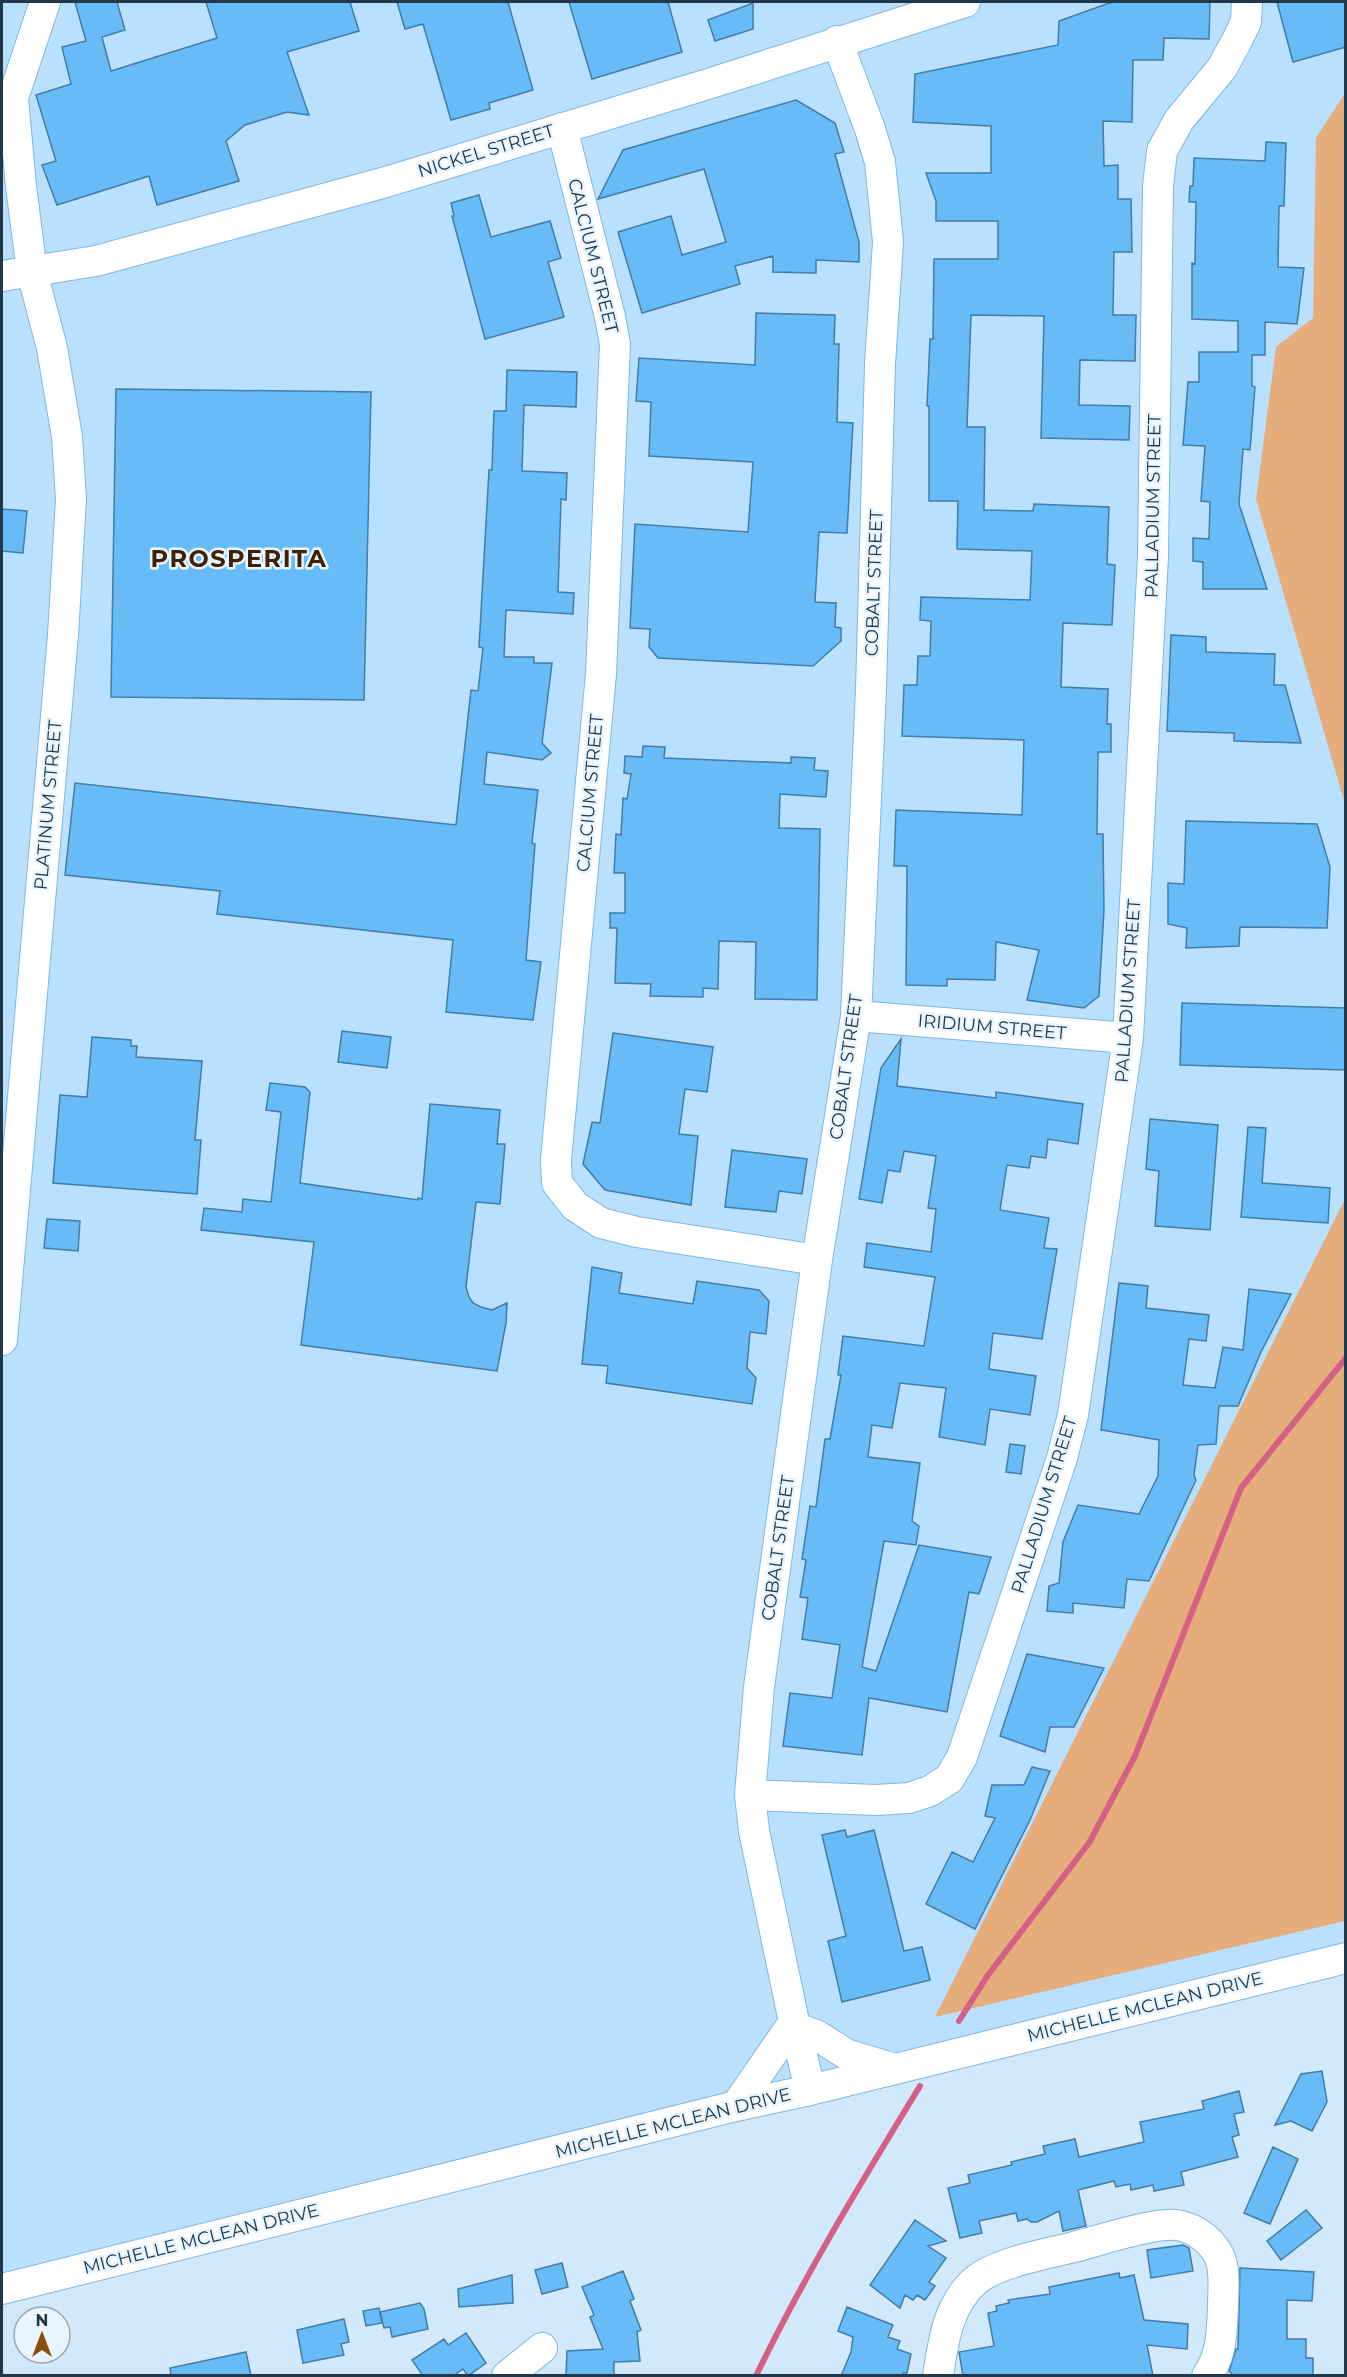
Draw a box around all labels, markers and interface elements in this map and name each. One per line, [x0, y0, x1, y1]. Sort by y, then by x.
street label: NICKEL STREET [415, 120, 558, 182]
street label: CALCIUM STREET [563, 176, 623, 336]
street label: PALLADIUM STREET [1140, 413, 1166, 598]
street label: COBALT STREET [860, 509, 888, 657]
district label: PROSPERITA [151, 544, 327, 573]
street label: CALCIUM STREET [572, 712, 608, 873]
street label: PLATINUM STREET [30, 718, 66, 891]
street label: PALLADIUM STREET [1111, 898, 1145, 1084]
street label: COBALT STREET [825, 992, 867, 1141]
street label: IRIDIUM STREET [917, 1010, 1068, 1045]
street label: PALLADIUM STREET [1007, 1413, 1082, 1596]
street label: COBALT STREET [757, 1473, 799, 1622]
street label: MICHELLE MCLEAN DRIVE [1025, 1967, 1265, 2047]
street label: MICHELLE MCLEAN DRIVE [553, 2083, 793, 2163]
street label: MICHELLE MCLEAN DRIVE [81, 2199, 321, 2279]
north arrow [12, 2305, 72, 2365]
text: N [36, 2311, 48, 2330]

